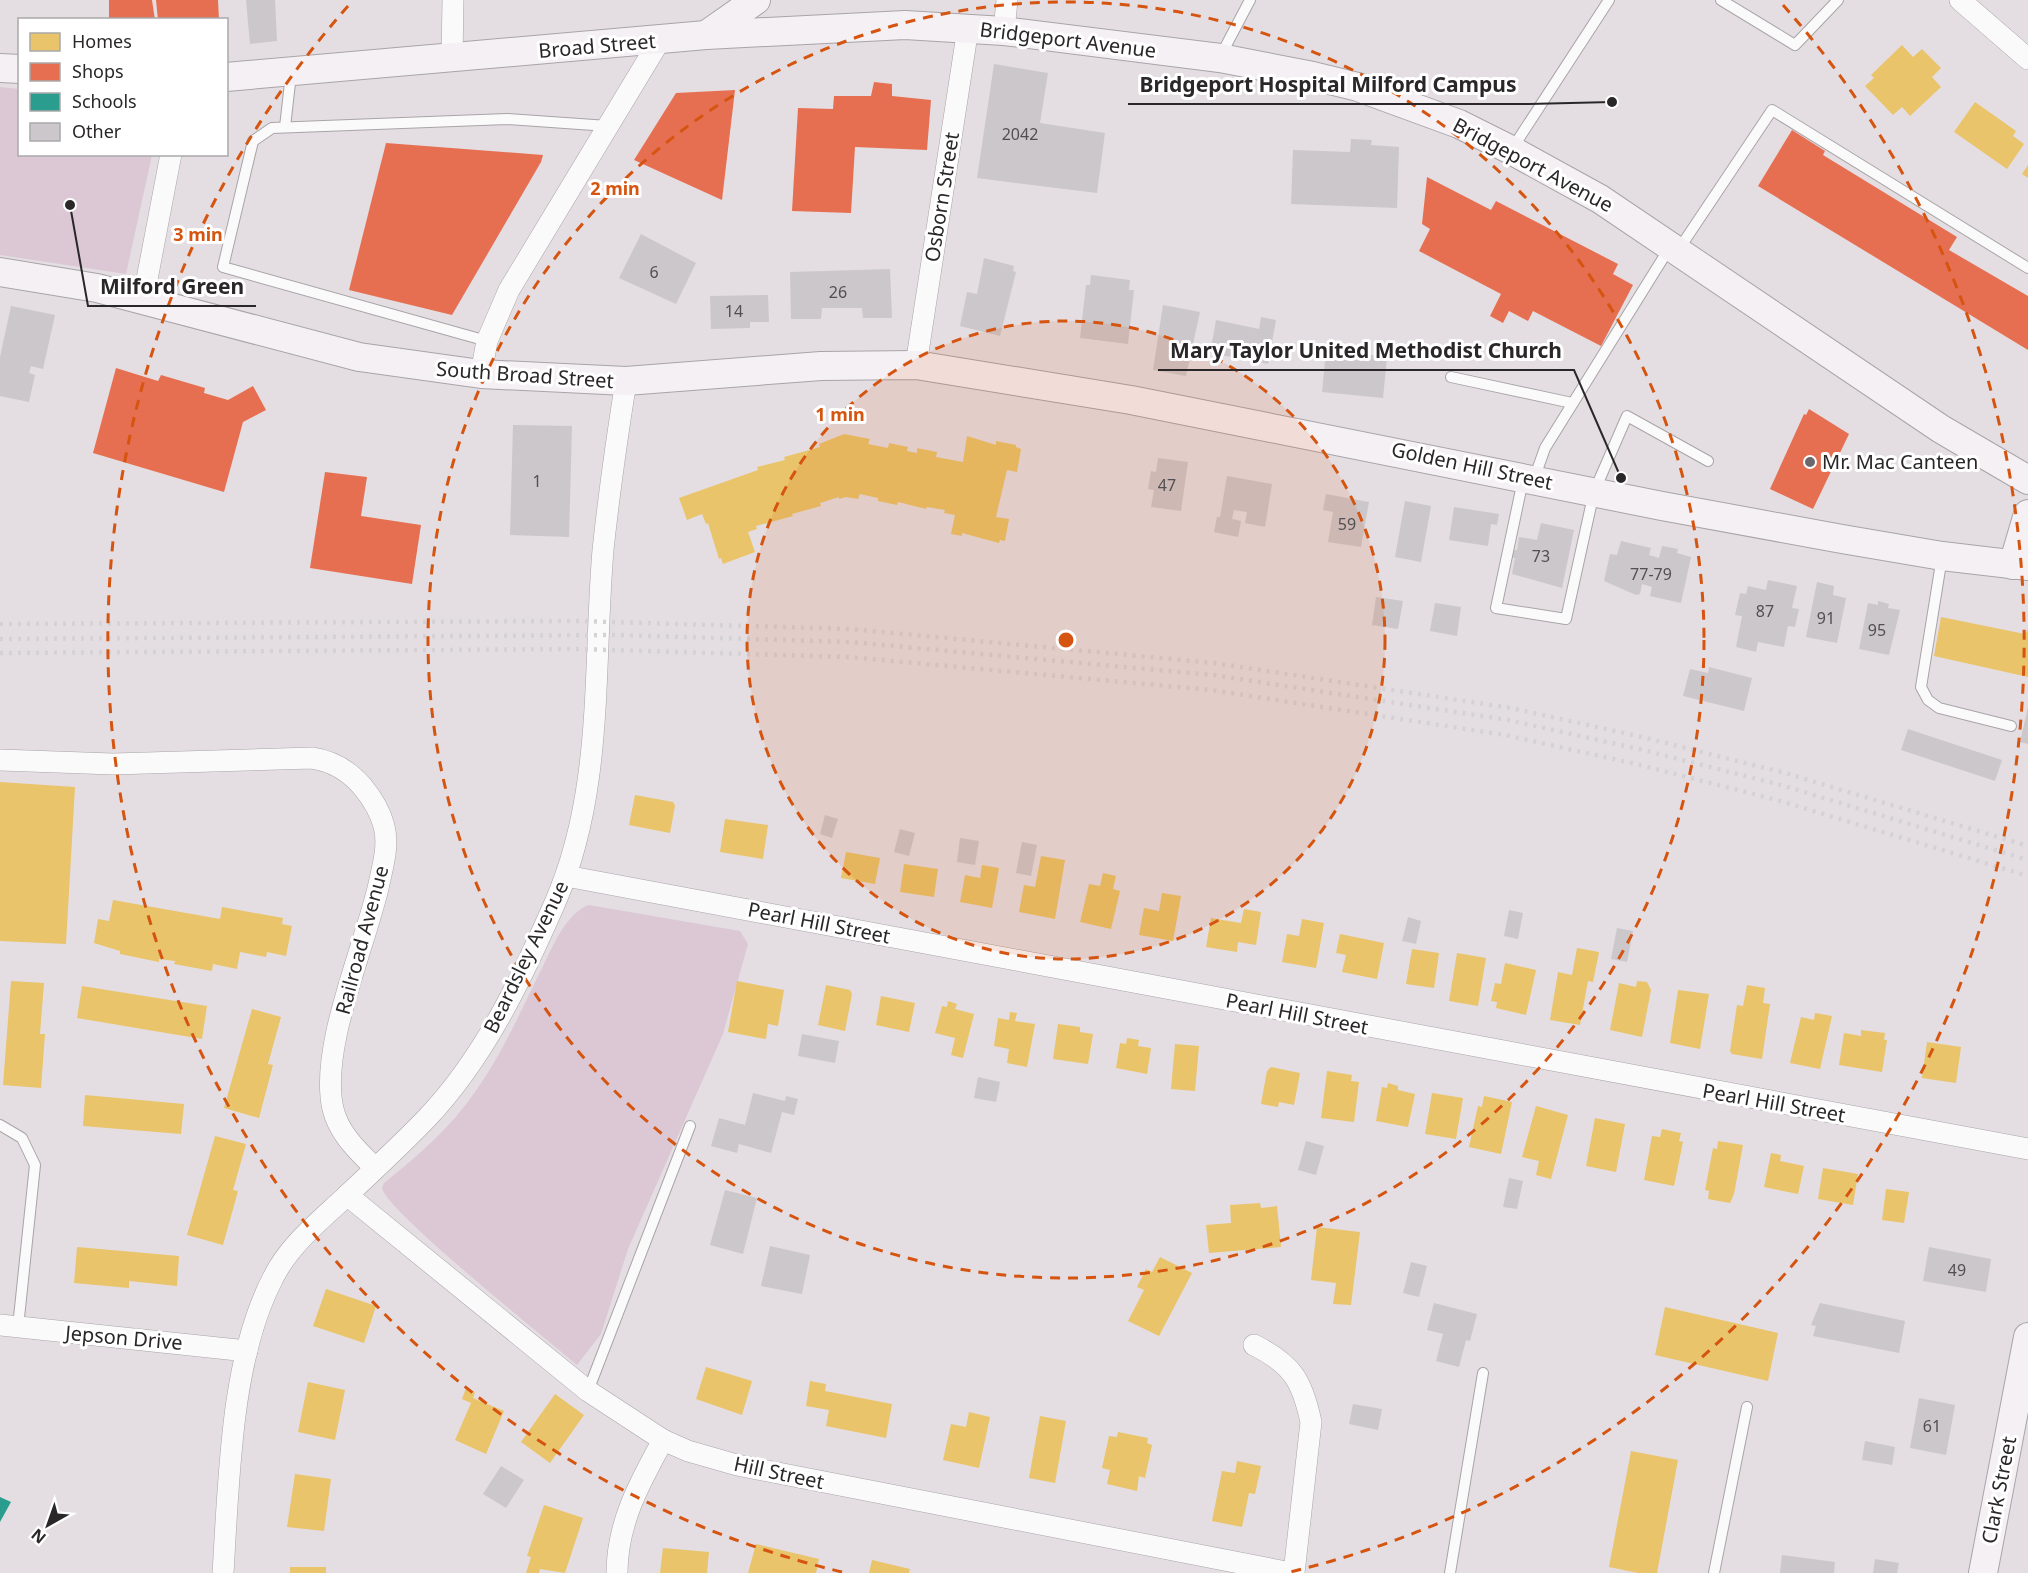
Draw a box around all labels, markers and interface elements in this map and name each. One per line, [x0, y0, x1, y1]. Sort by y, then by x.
street label: Bridgeport Avenue [978, 15, 1158, 64]
legend [18, 18, 228, 156]
street label: Broad Street [537, 27, 657, 64]
text: Homes [72, 29, 132, 53]
text: Shops [72, 59, 124, 83]
callout: Bridgeport Hospital Milford Campus [1128, 65, 1529, 104]
text: Bridgeport Hospital Milford Campus [1139, 70, 1517, 98]
text: Schools [72, 89, 137, 113]
street label: Bridgeport Avenue [1448, 111, 1618, 218]
text: Other [72, 119, 122, 143]
house number: 2042 [1002, 123, 1038, 145]
street label: Osborn Street [918, 130, 965, 264]
text: 2 min [590, 176, 640, 200]
text: 3 min [173, 222, 223, 246]
house number: 6 [649, 261, 659, 283]
callout: Milford Green [88, 267, 256, 306]
text: Milford Green [100, 272, 244, 300]
house number: 26 [829, 281, 847, 303]
house number: 14 [725, 300, 743, 322]
callout: Mary Taylor United Methodist Church [1158, 331, 1574, 370]
text: Mary Taylor United Methodist Church [1170, 336, 1562, 364]
street label: South Broad Street [435, 355, 615, 394]
text: 1 min [815, 402, 865, 426]
street label: Golden Hill Street [1389, 435, 1555, 496]
place label: Mr. Mac Canteen [1822, 448, 1978, 475]
marker: Mr. Mac Canteen [1803, 455, 1817, 469]
house number: 1 [532, 470, 542, 492]
house number: 47 [1158, 474, 1176, 496]
house number: 59 [1338, 513, 1356, 535]
house number: 73 [1532, 545, 1550, 567]
house number: 77-79 [1630, 563, 1672, 585]
house number: 87 [1756, 600, 1774, 622]
house number: 91 [1817, 607, 1835, 629]
house number: 95 [1868, 619, 1886, 641]
centre of rings [1056, 630, 1076, 650]
street label: Railroad Avenue [329, 863, 394, 1017]
street label: Beardsley Avenue [477, 876, 574, 1038]
street label: Pearl Hill Street [746, 895, 893, 950]
street label: Pearl Hill Street [1224, 986, 1371, 1041]
street label: Pearl Hill Street [1701, 1077, 1848, 1128]
house number: 49 [1948, 1259, 1966, 1281]
street label: Jepson Drive [62, 1319, 184, 1356]
house number: 61 [1923, 1415, 1941, 1437]
street label: Clark Street [1975, 1434, 2022, 1546]
street label: Hill Street [732, 1450, 827, 1495]
north arrow [18, 1495, 78, 1555]
text: N [26, 1524, 50, 1549]

